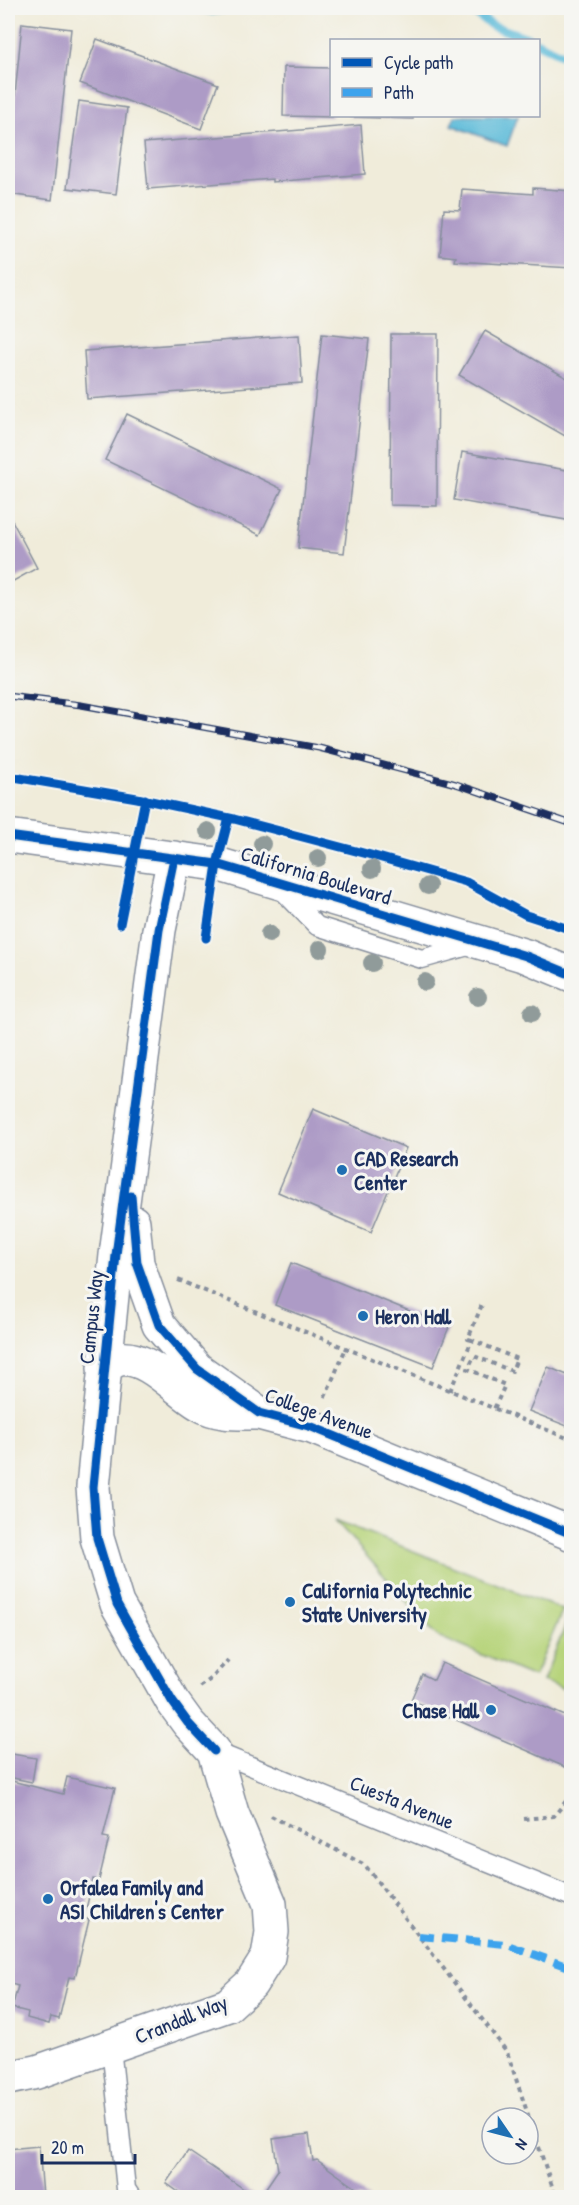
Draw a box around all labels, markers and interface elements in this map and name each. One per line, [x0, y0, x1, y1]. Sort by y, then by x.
legend [330, 39, 540, 117]
text: Cycle path [384, 50, 454, 75]
text: Path [384, 80, 414, 105]
street label: California Boulevard [237, 838, 395, 912]
place label: CAD Research Center [354, 1144, 458, 1197]
marker: CAD Research Center [335, 1163, 349, 1177]
street label: Campus Way [72, 1268, 110, 1365]
place label: Heron Hall [375, 1302, 452, 1331]
marker: Heron Hall [356, 1309, 370, 1323]
street label: College Avenue [261, 1380, 377, 1446]
place label: California Polytechnic State University [302, 1576, 472, 1630]
marker: California Polytechnic State University [283, 1595, 297, 1609]
place label: Chase Hall [402, 1696, 480, 1725]
marker: Chase Hall [484, 1703, 498, 1717]
street label: Cuesta Avenue [346, 1768, 458, 1836]
place label: Orfalea Family and ASI Children's Center [60, 1873, 225, 1926]
marker: Orfalea Family and ASI Children's Center [41, 1892, 55, 1906]
street label: Crandall Way [130, 1987, 232, 2051]
north arrow [480, 2106, 540, 2166]
scale bar [42, 2127, 135, 2165]
text: 20 m [51, 2135, 84, 2160]
text: N [511, 2135, 534, 2155]

